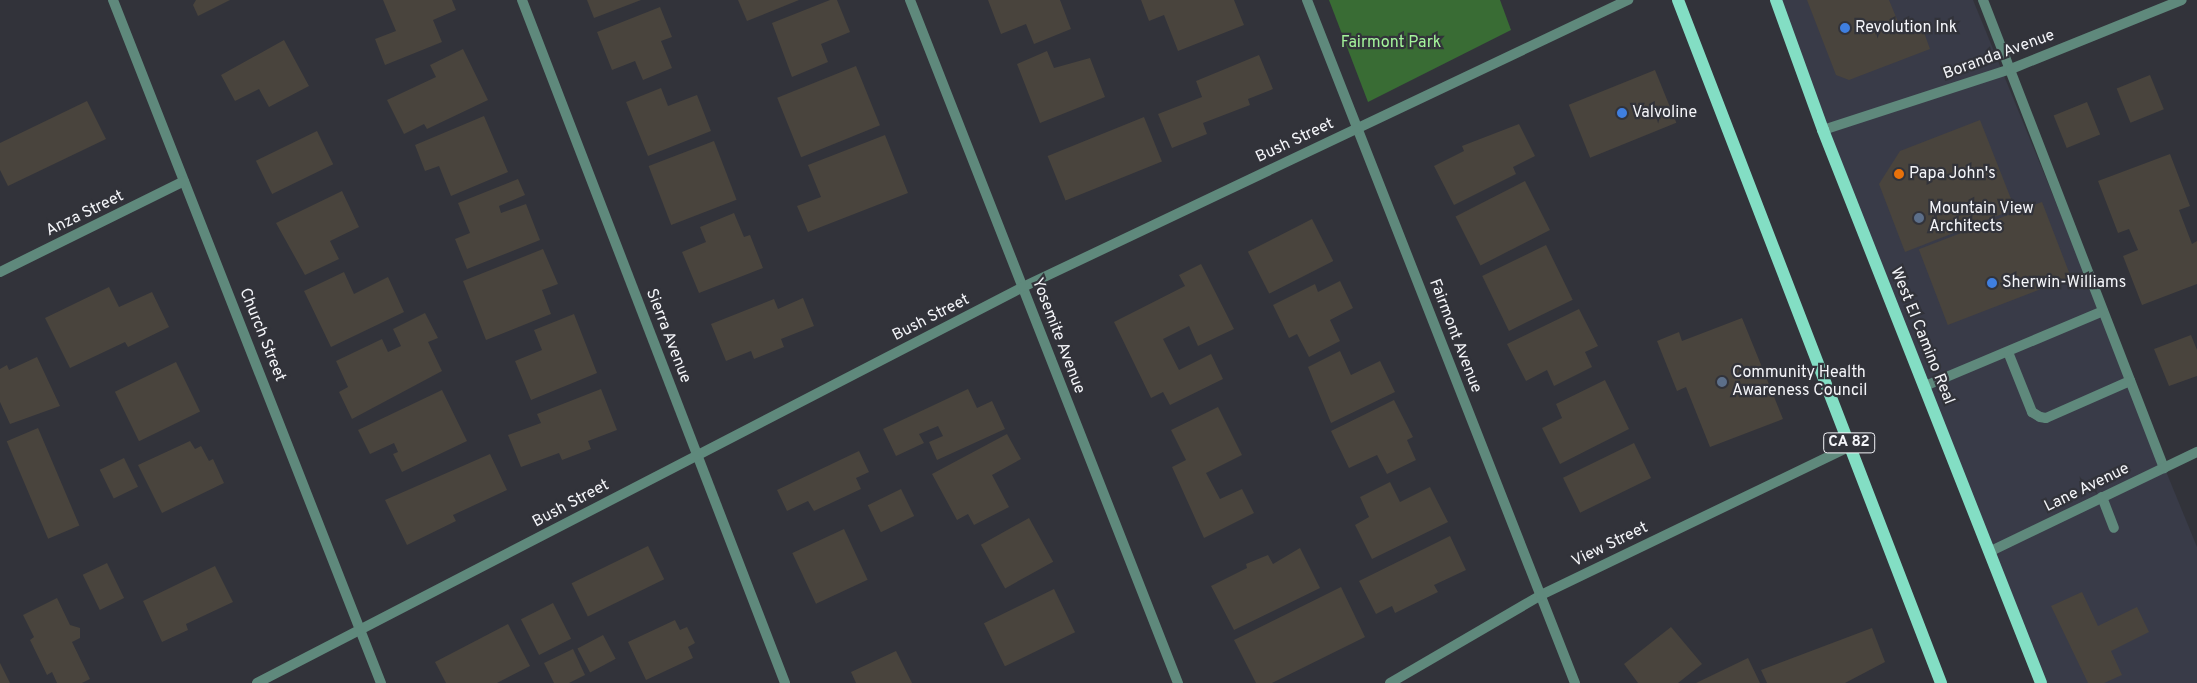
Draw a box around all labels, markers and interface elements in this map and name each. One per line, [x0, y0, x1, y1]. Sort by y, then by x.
place label: Revolution Ink [1855, 18, 1957, 38]
marker: Revolution Ink [1839, 22, 1851, 34]
street label: Boranda Avenue [1940, 26, 2058, 84]
park label: Fairmont Park [1341, 33, 1441, 53]
place label: Valvoline [1632, 103, 1697, 123]
marker: Valvoline [1616, 107, 1628, 119]
street label: Bush Street [1253, 115, 1337, 167]
place label: Papa John's [1909, 164, 1996, 184]
marker: Papa John's [1893, 168, 1905, 180]
street label: Anza Street [43, 187, 127, 241]
place label: Mountain View Architects [1929, 199, 2034, 237]
marker: Mountain View Architects [1913, 212, 1925, 224]
street label: West El Camino Real [1886, 265, 1958, 407]
place label: Sherwin-Williams [2002, 273, 2126, 293]
street label: Yosemite Avenue [1027, 275, 1089, 397]
street label: Fairmont Avenue [1424, 276, 1486, 396]
marker: Sherwin-Williams [1986, 277, 1998, 289]
street label: Church Street [235, 285, 289, 385]
street label: Sierra Avenue [641, 286, 695, 386]
street label: Bush Street [889, 290, 973, 346]
place label: Community Health Awareness Council [1732, 363, 1867, 401]
marker: Community Health Awareness Council [1716, 376, 1728, 388]
road number: CA 82 [1823, 430, 1875, 456]
street label: Lane Avenue [2041, 459, 2133, 517]
street label: Bush Street [529, 476, 613, 532]
street label: View Street [1569, 518, 1651, 572]

